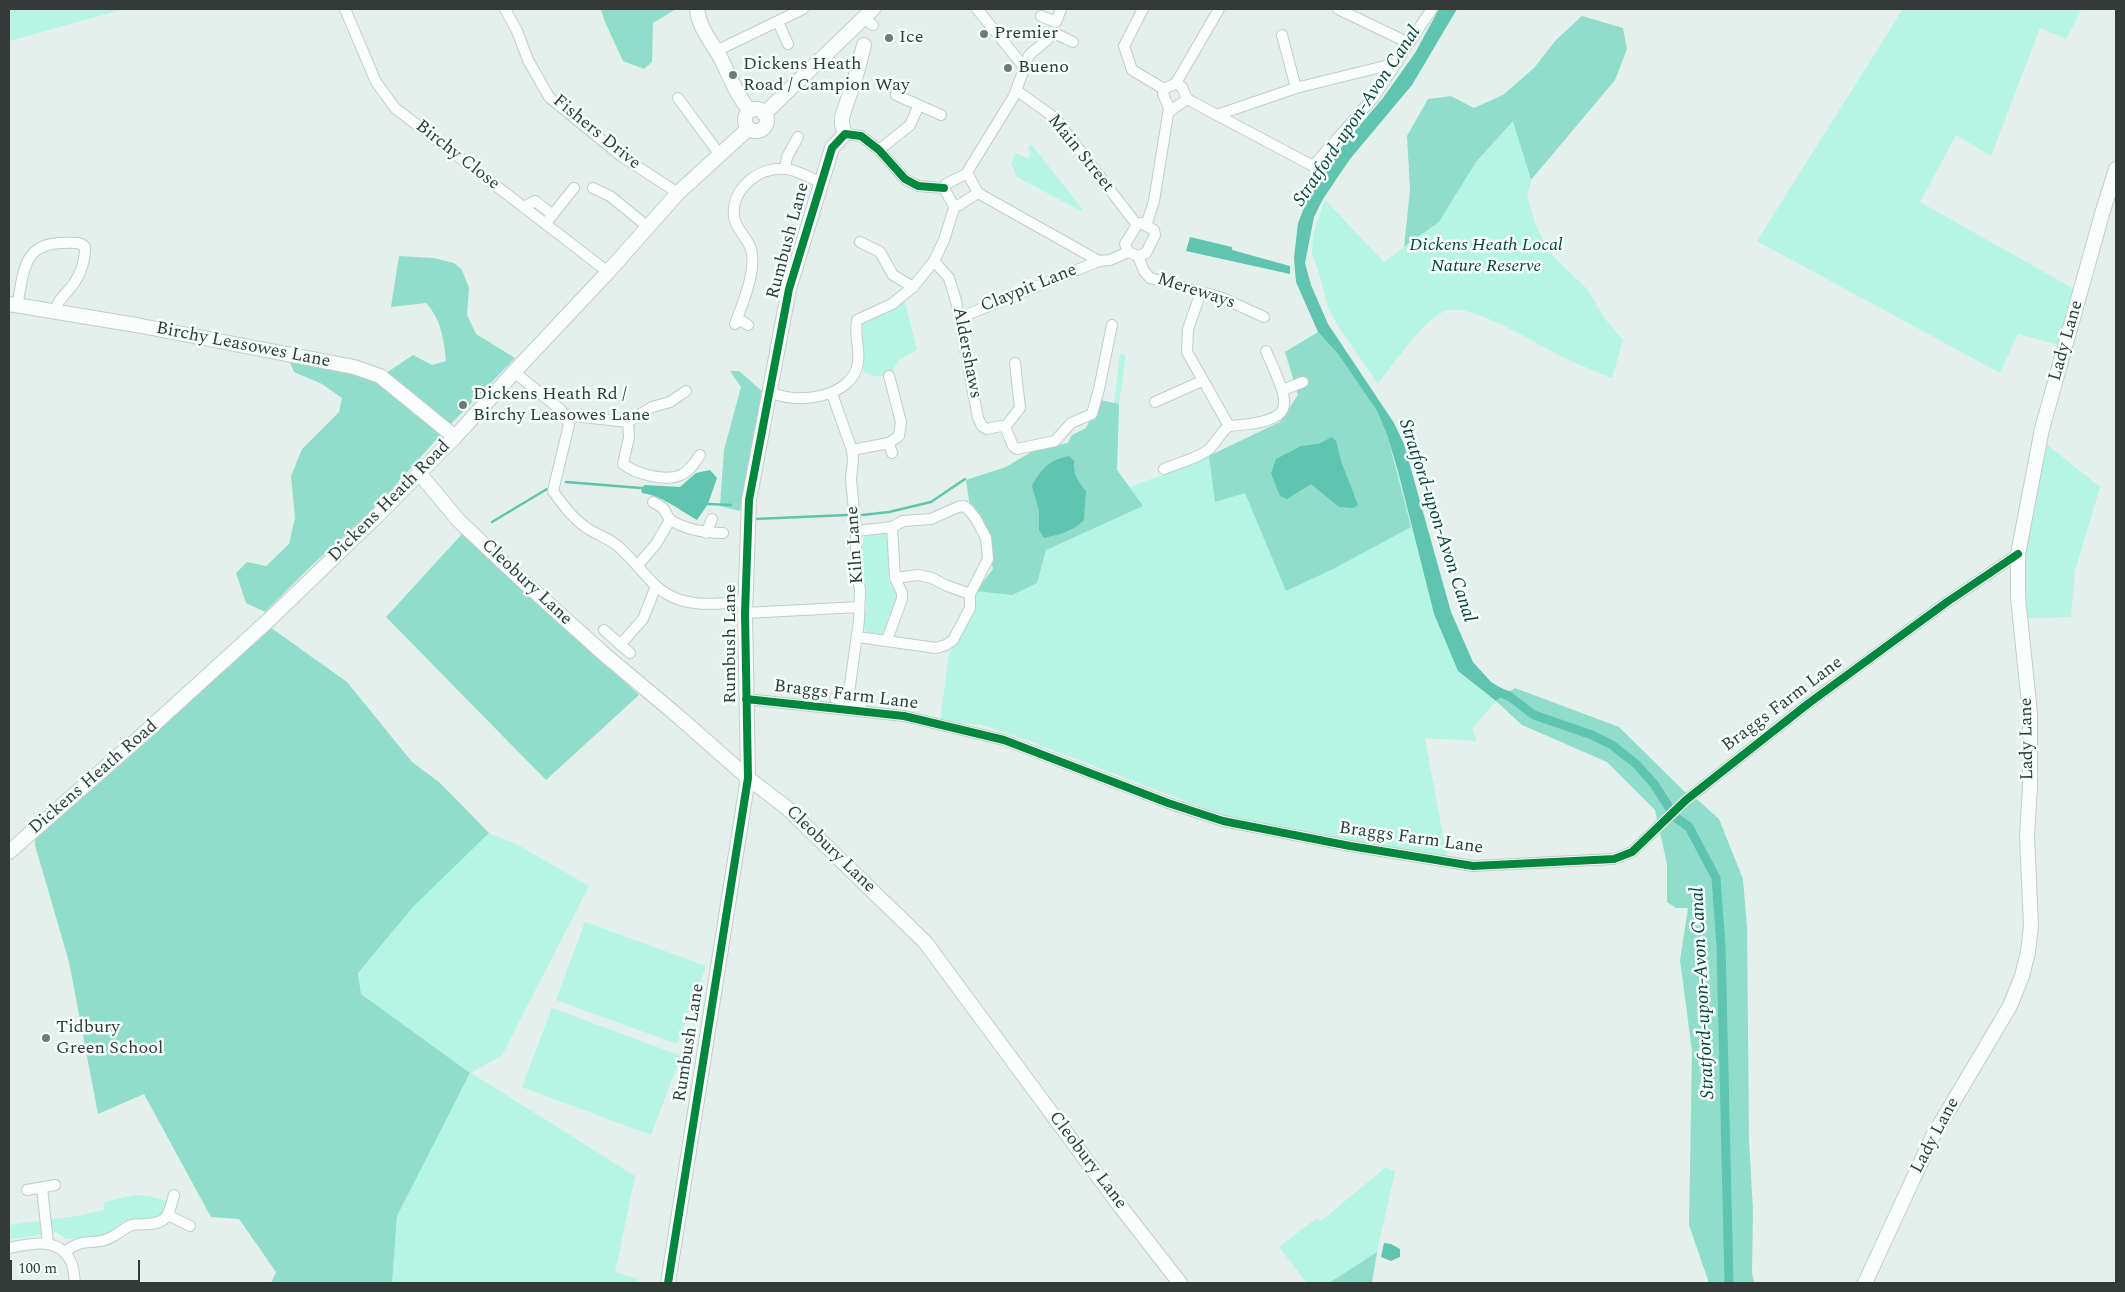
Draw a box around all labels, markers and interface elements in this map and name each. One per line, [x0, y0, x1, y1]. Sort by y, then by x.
place label: Premier [994, 23, 1058, 45]
water label: Stratford-upon-Avon Canal [1289, 23, 1427, 211]
place label: Ice [899, 27, 923, 49]
marker: Premier [978, 28, 990, 40]
marker: Ice [883, 32, 895, 44]
place label: Dickens Heath Road / Campion Way [743, 54, 910, 96]
place label: Bueno [1018, 57, 1069, 79]
marker: Bueno [1002, 62, 1014, 74]
marker: Dickens Heath Road / Campion Way [727, 69, 739, 81]
street label: Fishers Drive [548, 91, 644, 175]
street label: Main Street [1042, 111, 1118, 197]
street label: Birchy Close [410, 116, 504, 196]
street label: Rumbush Lane [763, 180, 815, 302]
park label: Dickens Heath Local Nature Reserve [1409, 235, 1563, 278]
street label: Claypit Lane [978, 260, 1080, 318]
street label: Mereways [1154, 269, 1238, 315]
street label: Lady Lane [2045, 298, 2089, 384]
street label: Aldershaws [947, 305, 985, 401]
street label: Birchy Leasowes Lane [154, 319, 332, 373]
place label: Dickens Heath Rd / Birchy Leasowes Lane [473, 384, 650, 426]
marker: Dickens Heath Rd / Birchy Leasowes Lane [457, 399, 469, 411]
water label: Stratford-upon-Avon Canal [1392, 416, 1480, 626]
street label: Dickens Heath Road [325, 437, 455, 567]
street label: Kiln Lane [843, 505, 869, 585]
street label: Cleobury Lane [476, 535, 576, 631]
street label: Rumbush Lane [720, 584, 742, 704]
street label: Braggs Farm Lane [1718, 653, 1848, 757]
street label: Braggs Farm Lane [773, 676, 919, 716]
street label: Lady Lane [2016, 697, 2040, 781]
street label: Dickens Heath Road [25, 716, 163, 840]
street label: Cleobury Lane [781, 802, 879, 898]
street label: Braggs Farm Lane [1338, 818, 1484, 860]
water label: Stratford-upon-Avon Canal [1687, 886, 1721, 1100]
street label: Rumbush Lane [670, 982, 710, 1104]
place label: Tidbury Green School [56, 1017, 163, 1060]
marker: Tidbury Green School [40, 1032, 52, 1044]
street label: Lady Lane [1907, 1094, 1965, 1178]
street label: Cleobury Lane [1043, 1108, 1131, 1214]
scale bar [12, 1250, 142, 1282]
text: 100 m [18, 1257, 57, 1280]

